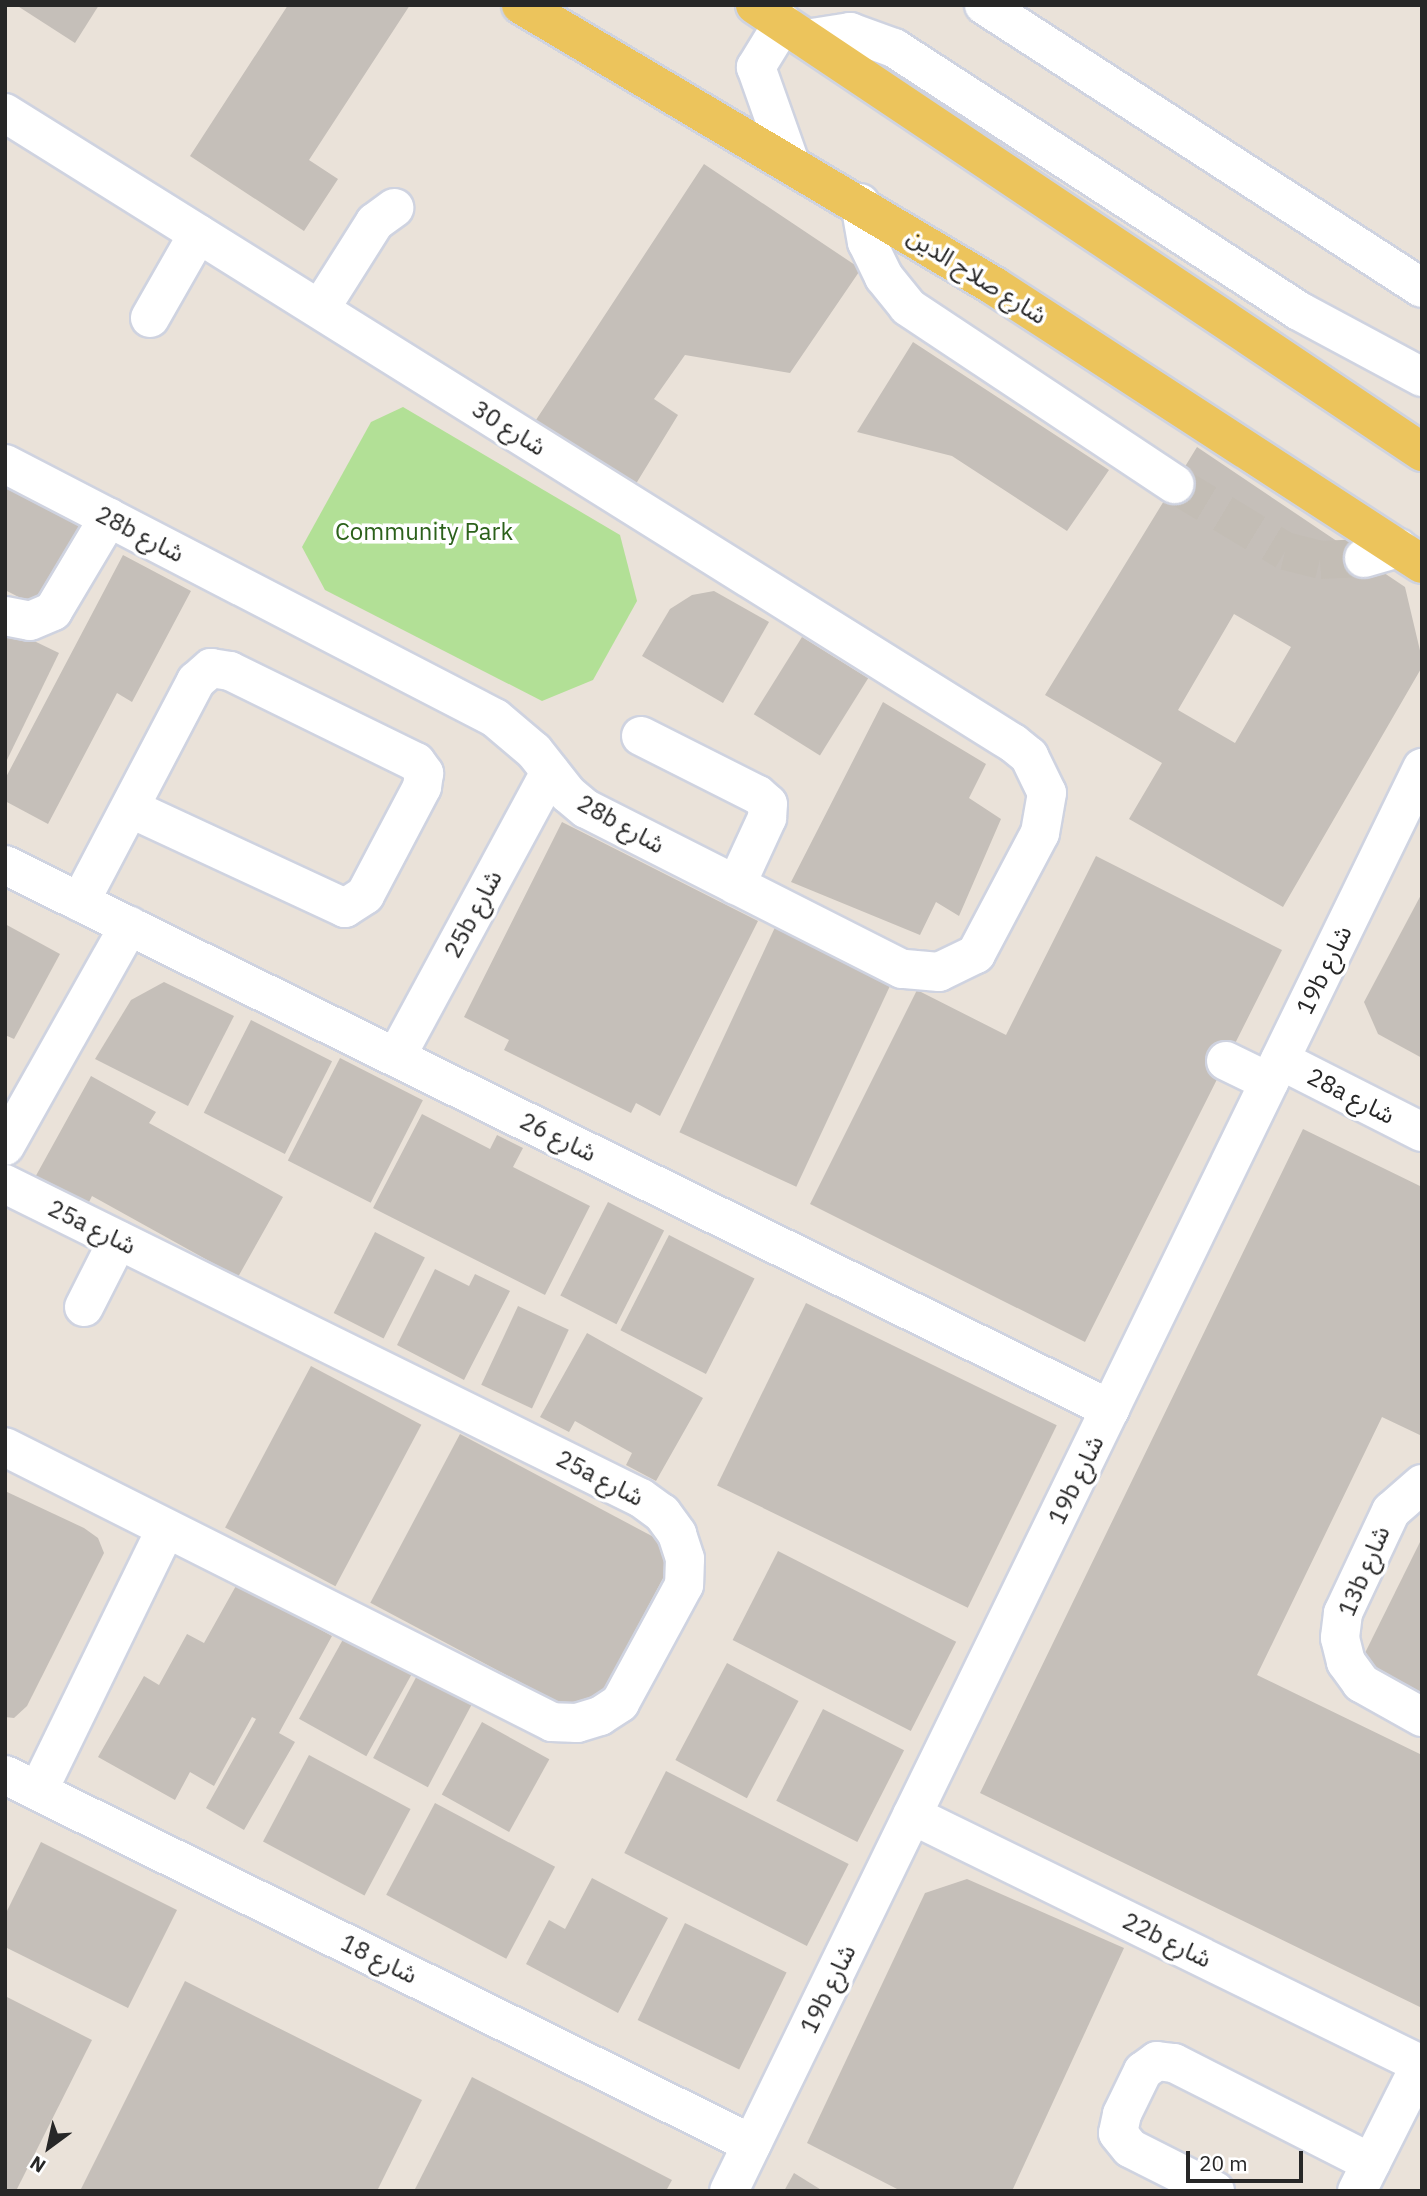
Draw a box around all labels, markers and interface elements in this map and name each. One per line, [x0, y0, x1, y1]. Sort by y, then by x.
street label: شارع صلاح الدين [902, 222, 1052, 330]
street label: شارع 30 [467, 394, 551, 462]
street label: 28b شارع [91, 500, 189, 568]
park label: Community Park [335, 518, 513, 546]
street label: 28b شارع [572, 788, 670, 860]
street label: 25b شارع [438, 865, 508, 963]
street label: 19b شارع [1290, 921, 1358, 1019]
street label: 28a شارع [1303, 1062, 1399, 1130]
street label: شارع 26 [515, 1106, 601, 1168]
street label: 25a شارع [43, 1193, 141, 1261]
street label: 19b شارع [1042, 1431, 1110, 1529]
street label: 25a شارع [552, 1444, 648, 1512]
street label: 13b شارع [1332, 1522, 1396, 1620]
street label: 22b شارع [1118, 1906, 1216, 1974]
street label: شارع 18 [336, 1928, 422, 1990]
street label: 19b شارع [794, 1940, 862, 2038]
north arrow [14, 2112, 84, 2182]
scale bar [1189, 2136, 1306, 2180]
text: 20 m [1199, 2149, 1248, 2177]
text: N [25, 2151, 50, 2178]

